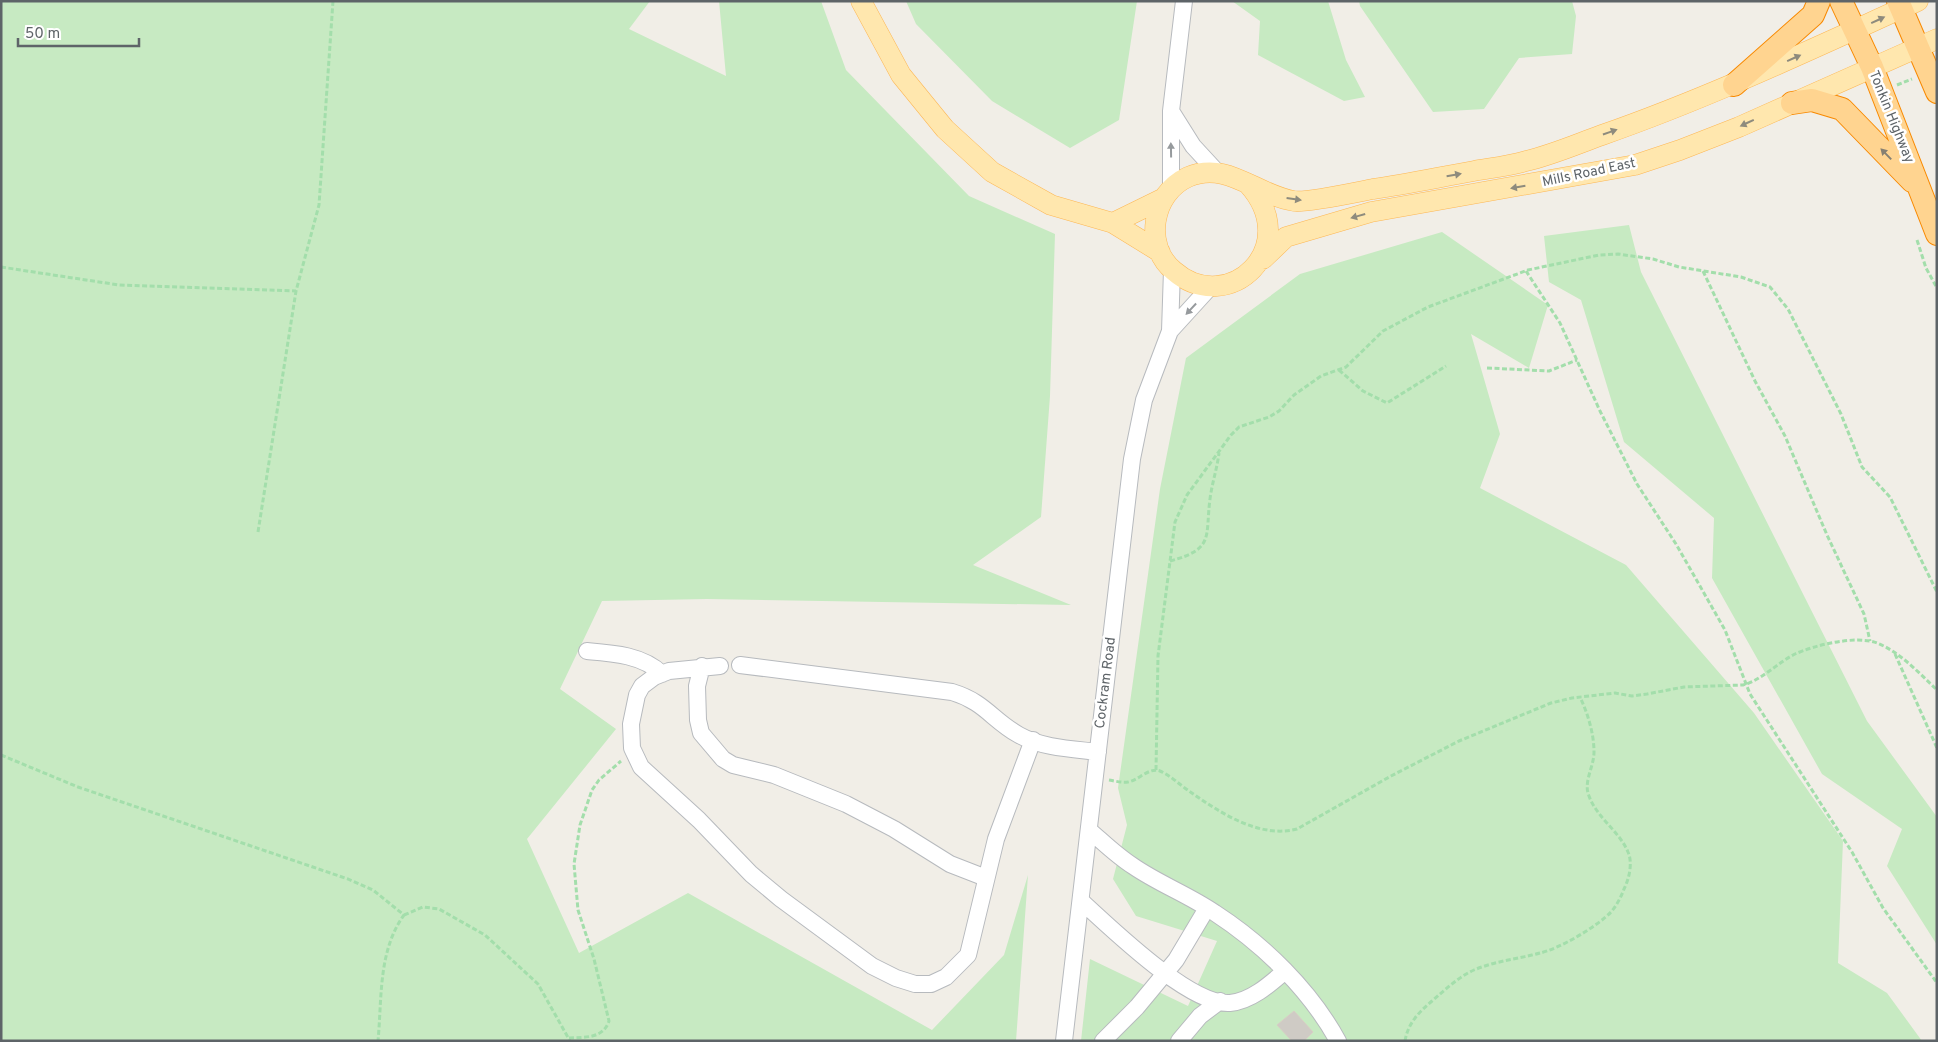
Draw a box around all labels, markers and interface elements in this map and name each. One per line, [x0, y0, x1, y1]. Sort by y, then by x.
scale bar [18, 15, 139, 47]
one-way arrow [1871, 16, 1885, 24]
text: 50 m [25, 25, 60, 44]
one-way arrow [1787, 53, 1801, 61]
street label: Tonkin Highway [1865, 68, 1917, 166]
one-way arrow [1740, 119, 1755, 128]
one-way arrow [1603, 128, 1618, 135]
one-way arrow [1167, 141, 1175, 157]
one-way arrow [1880, 149, 1892, 161]
street label: Mills Road East [1541, 155, 1637, 191]
one-way arrow [1446, 170, 1462, 178]
one-way arrow [1510, 184, 1526, 192]
one-way arrow [1286, 195, 1302, 203]
one-way arrow [1351, 212, 1366, 220]
one-way arrow [1185, 303, 1197, 315]
street label: Cockram Road [1092, 636, 1120, 730]

